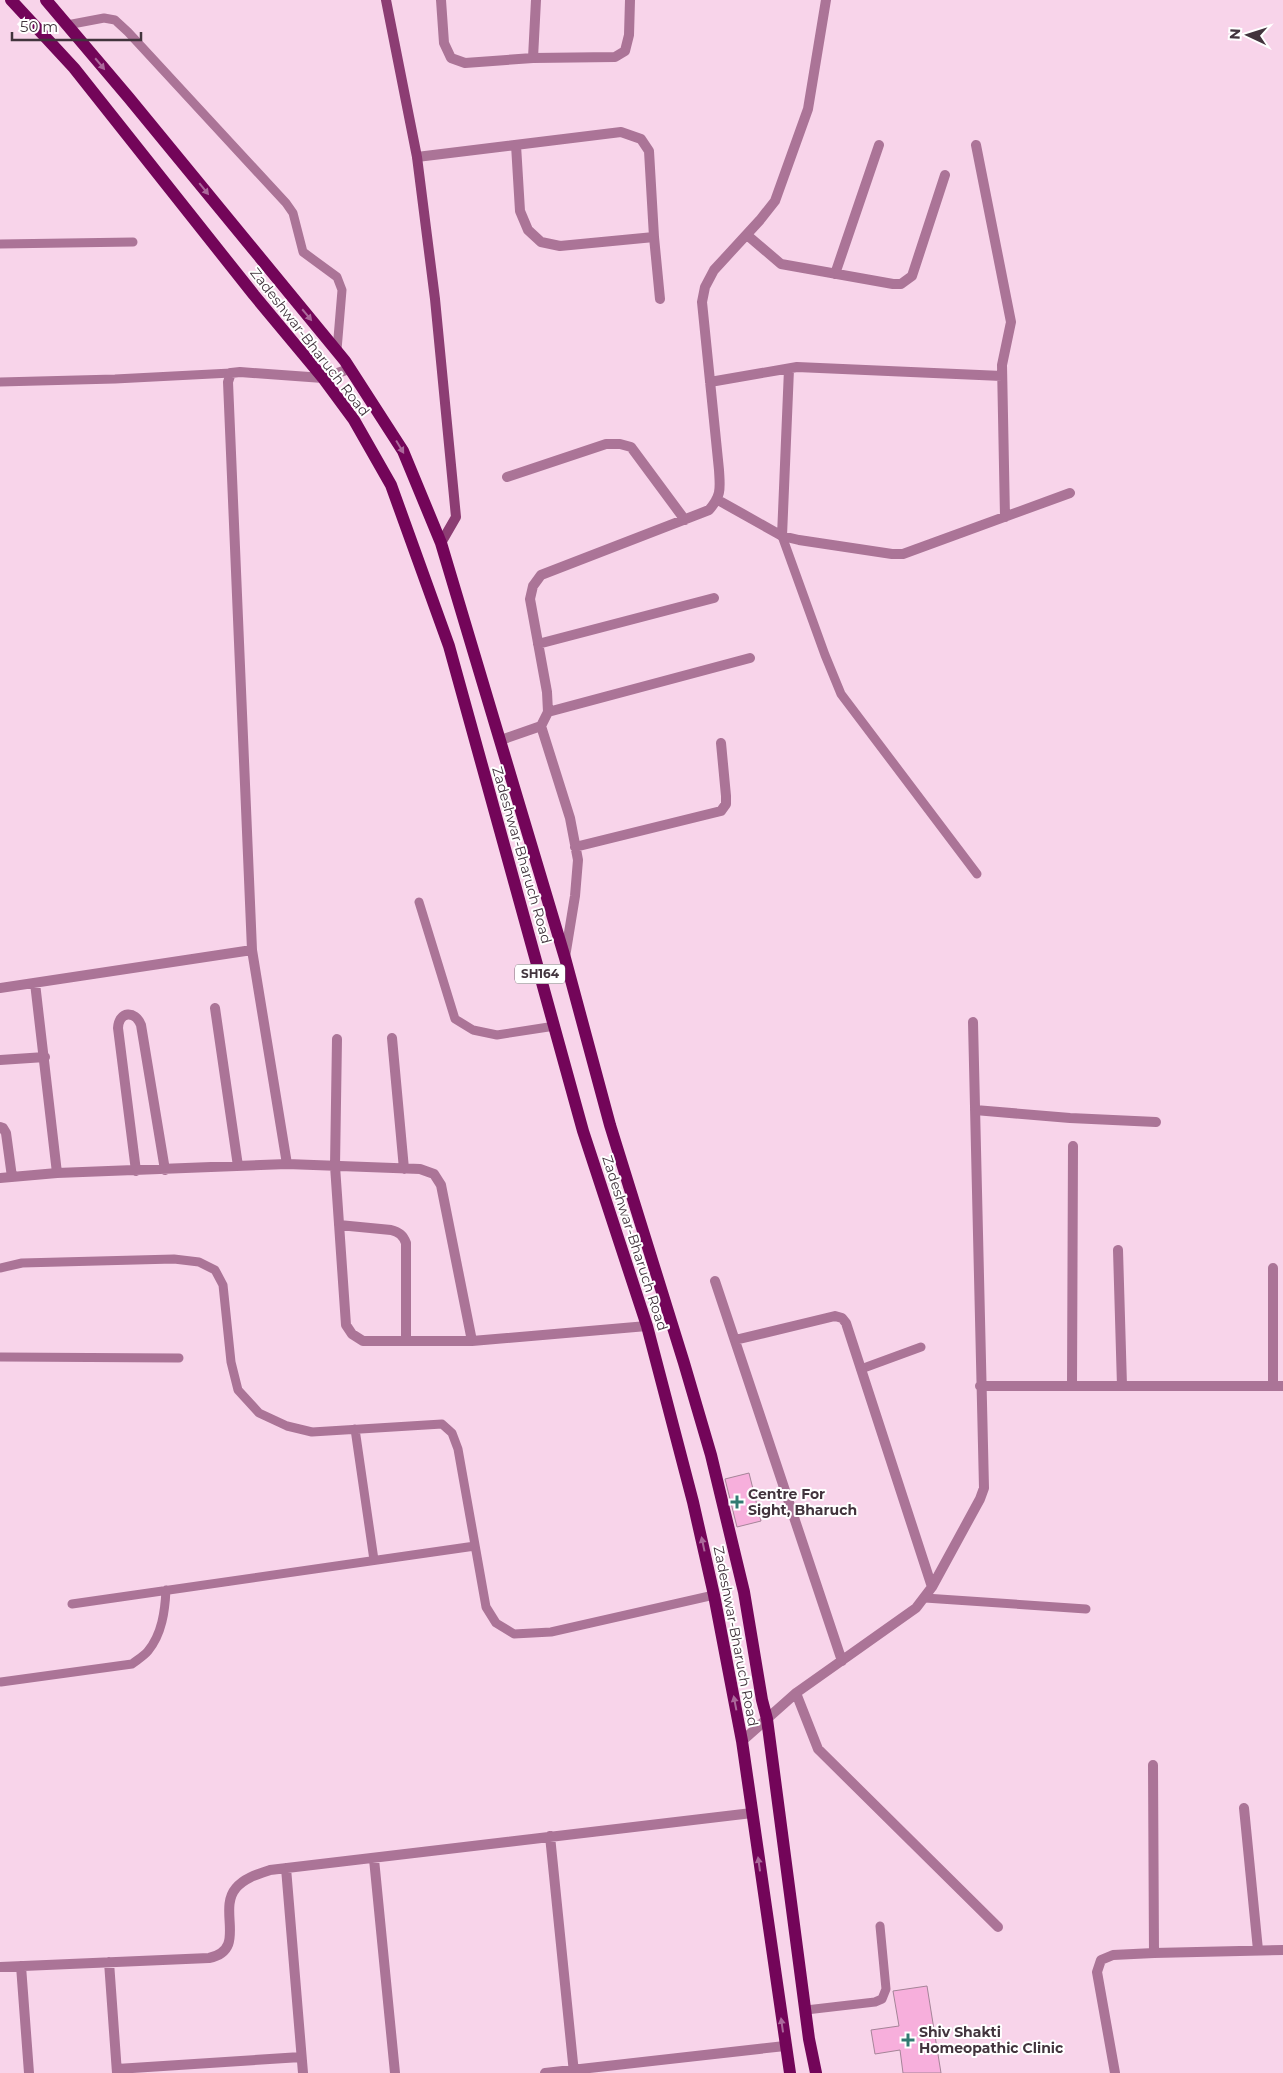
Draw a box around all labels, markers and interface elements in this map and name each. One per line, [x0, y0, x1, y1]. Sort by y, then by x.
scale bar [12, 10, 141, 42]
north arrow [1223, 10, 1273, 60]
text: 50 m [20, 17, 58, 36]
text: N [1226, 28, 1244, 40]
one-way arrow [95, 57, 106, 70]
one-way arrow [198, 182, 209, 195]
street label: Zadeshwar-Bharuch Road [246, 264, 374, 420]
one-way arrow [301, 308, 312, 321]
one-way arrow [396, 441, 405, 454]
street label: Zadeshwar-Bharuch Road [488, 764, 556, 946]
road number: SH164 [515, 964, 565, 984]
street label: Zadeshwar-Bharuch Road [598, 1153, 672, 1333]
place label: Centre For Sight, Bharuch [748, 1485, 857, 1519]
marker: Centre For Sight, Bharuch [730, 1495, 744, 1509]
one-way arrow [698, 1536, 706, 1552]
street label: Zadeshwar-Bharuch Road [710, 1544, 762, 1728]
one-way arrow [730, 1695, 738, 1711]
one-way arrow [755, 1856, 763, 1872]
one-way arrow [777, 2017, 785, 2033]
place label: Shiv Shakti Homeopathic Clinic [919, 2023, 1064, 2057]
marker: Shiv Shakti Homeopathic Clinic [901, 2033, 915, 2047]

